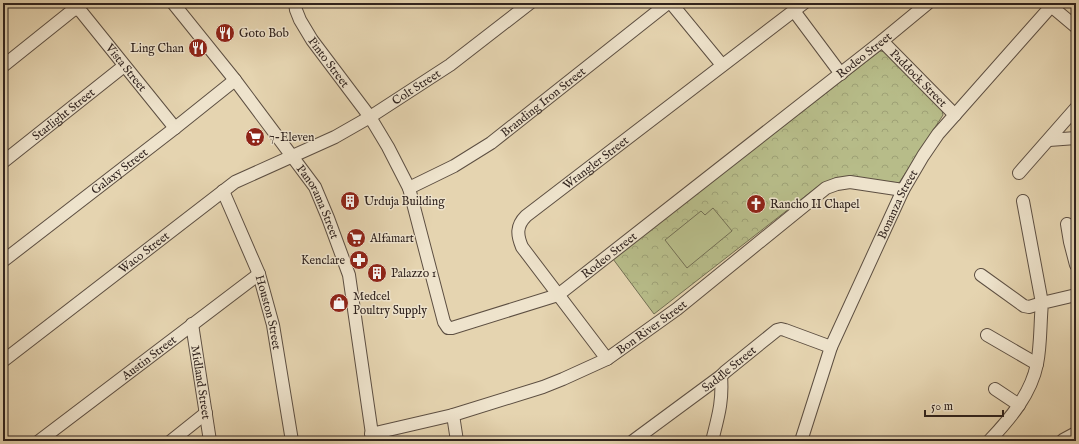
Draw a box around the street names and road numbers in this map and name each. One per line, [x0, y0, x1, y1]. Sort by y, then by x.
street label: Rodeo Street [833, 29, 895, 82]
street label: Pinto Street [304, 34, 352, 91]
street label: Vista Street [101, 40, 150, 95]
street label: Paddock Street [886, 46, 950, 110]
street label: Branding Iron Street [498, 64, 589, 140]
street label: Colt Street [389, 66, 443, 109]
street label: Starlight Street [29, 85, 98, 144]
street label: Wrangler Street [560, 133, 632, 193]
street label: Galaxy Street [88, 145, 151, 198]
street label: Panorama Street [293, 162, 342, 241]
street label: Bonanza Street [874, 167, 921, 242]
street label: Waco Street [116, 228, 173, 277]
street label: Rodeo Street [578, 229, 640, 282]
street label: Houston Street [252, 273, 284, 351]
street label: Bon River Street [614, 297, 690, 358]
street label: Austin Street [118, 332, 180, 384]
street label: Saddle Street [699, 343, 759, 396]
street label: Midland Street [187, 344, 214, 420]

